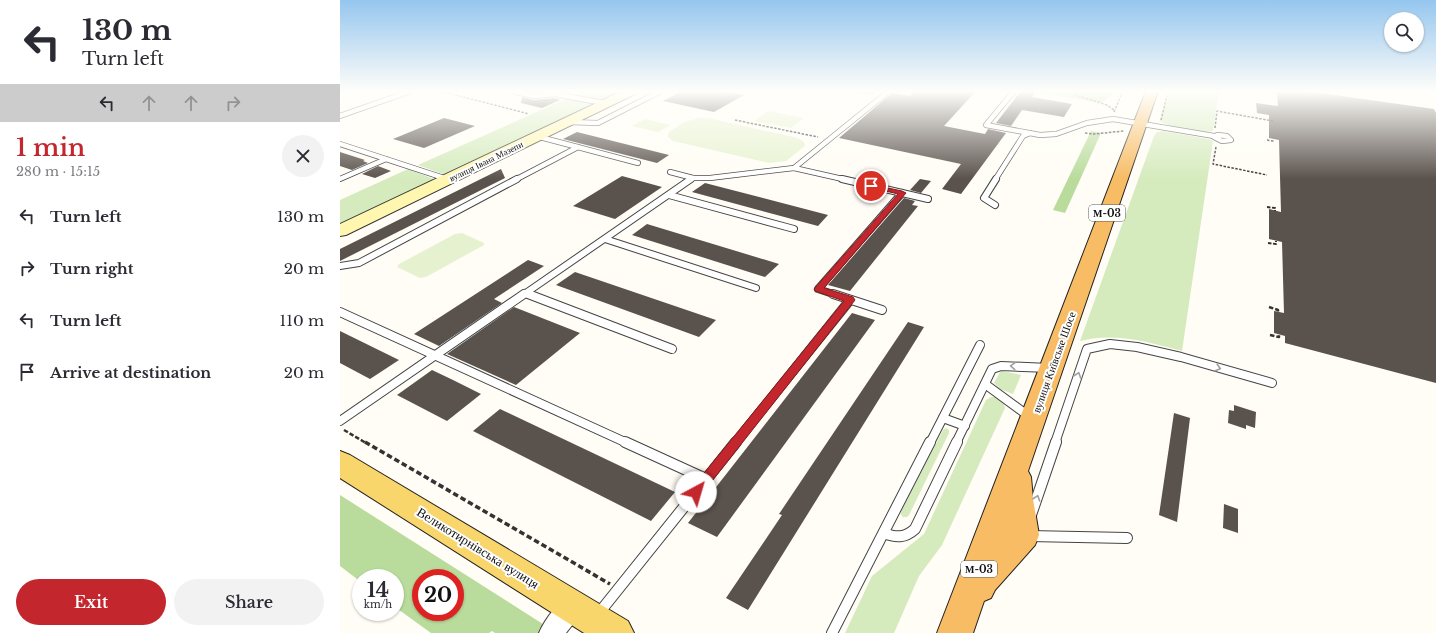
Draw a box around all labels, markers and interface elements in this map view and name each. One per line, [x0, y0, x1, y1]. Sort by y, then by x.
map controls [1384, 12, 1424, 52]
button: search [1384, 12, 1424, 52]
text: 130 m [82, 13, 172, 48]
icon: left [16, 16, 68, 68]
text: Turn left [82, 48, 164, 70]
icon: left [96, 92, 118, 114]
icon: ahead [138, 92, 160, 114]
icon: ahead [180, 92, 202, 114]
icon: right [222, 92, 244, 114]
text: 1 min [16, 133, 85, 162]
button: close [282, 135, 324, 177]
street label: вулиця Івана Мазепи [447, 138, 525, 184]
text: 280 m · 15:15 [16, 163, 100, 180]
pin [854, 169, 888, 203]
icon: arrive [860, 175, 882, 197]
icon: left [16, 205, 38, 227]
road number: М-03 [1089, 205, 1125, 221]
text: Turn left [50, 207, 121, 226]
text: 130 m [277, 207, 324, 226]
icon: right [16, 257, 38, 279]
text: Turn right [50, 259, 133, 278]
text: 20 m [284, 259, 324, 278]
icon: left [16, 309, 38, 331]
street label: вулиця Київське Шосе [1029, 309, 1079, 414]
text: Turn left [50, 311, 121, 330]
text: 110 m [280, 311, 324, 330]
icon: arrive [16, 361, 38, 383]
one-way arrow [1010, 362, 1016, 371]
text: Arrive at destination [50, 363, 211, 382]
text: 20 m [284, 363, 324, 382]
one-way arrow [1214, 363, 1221, 372]
one-way arrow [1074, 372, 1082, 379]
position arrow [675, 471, 717, 513]
one-way arrow [1032, 495, 1041, 502]
street label: Великотирнівська вулиця [414, 503, 542, 593]
road number: М-03 [961, 561, 997, 577]
speed limit sign: 20 [412, 569, 464, 621]
text: 14 [367, 578, 389, 602]
button: Exit [16, 579, 166, 625]
button: Share [174, 579, 324, 625]
text: km/h [364, 598, 392, 611]

